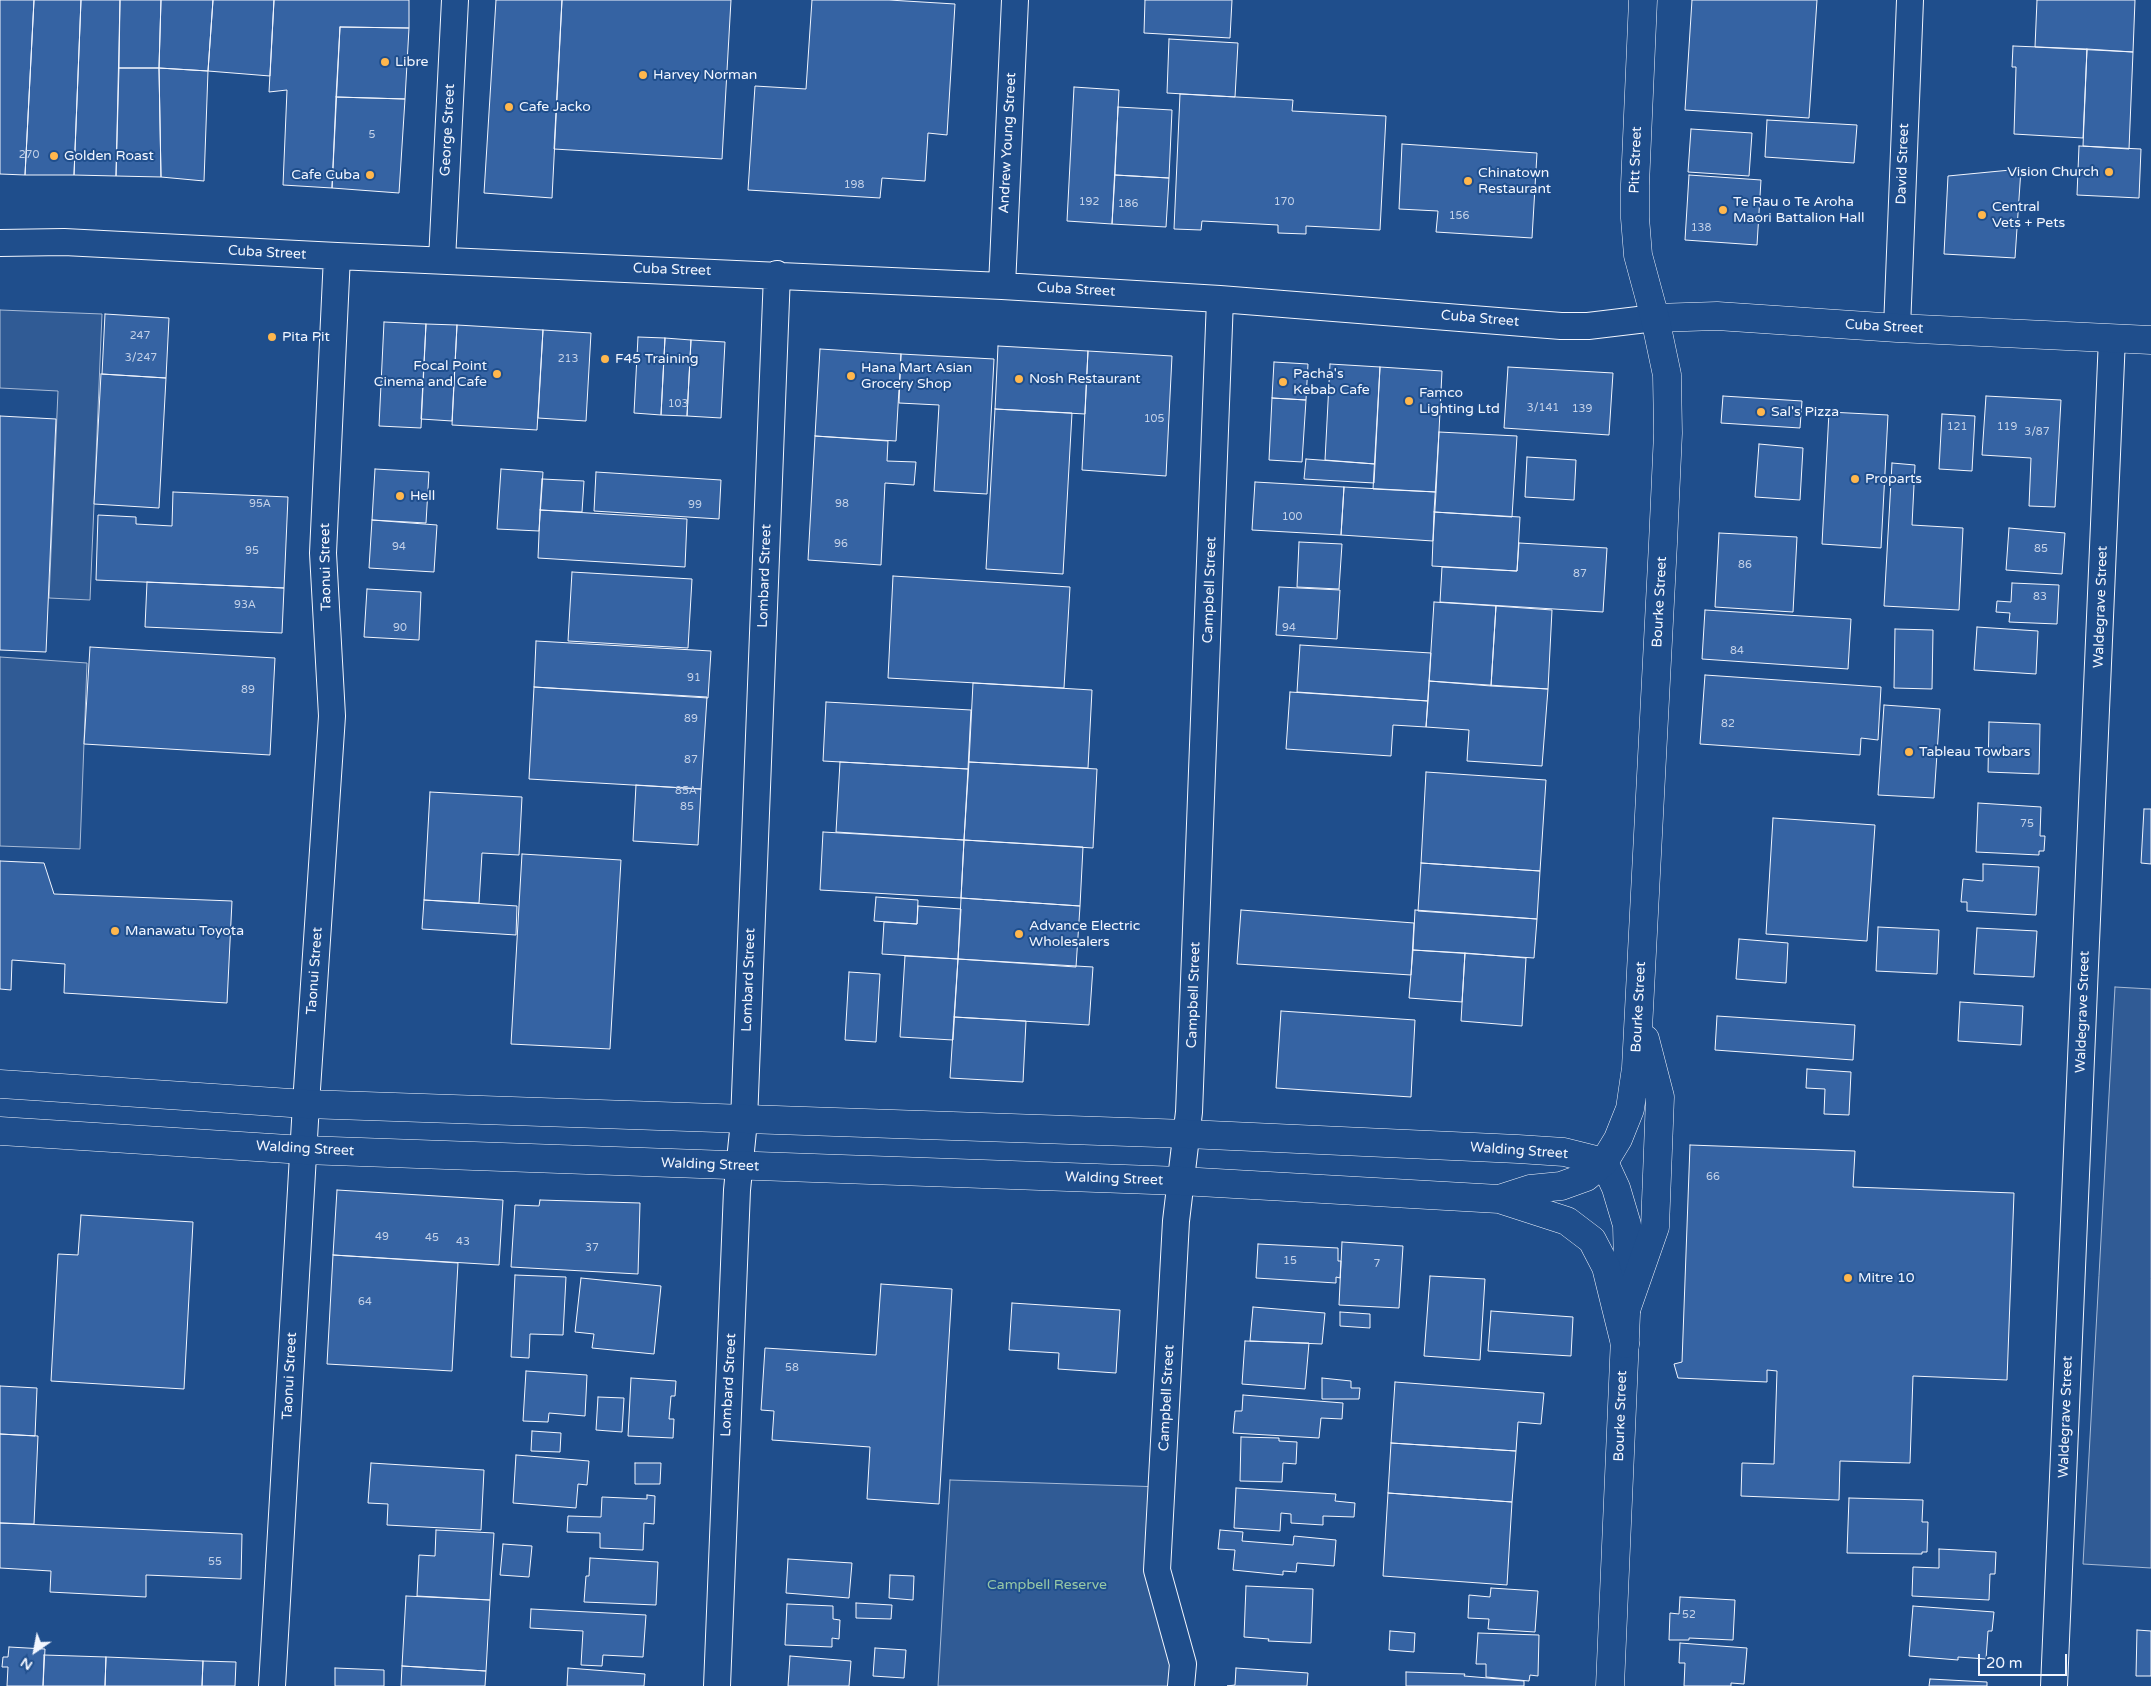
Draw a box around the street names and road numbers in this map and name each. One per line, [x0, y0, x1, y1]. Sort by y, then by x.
street label: Andrew Young Street [996, 72, 1020, 214]
street label: George Street [437, 83, 459, 177]
street label: David Street [1893, 123, 1913, 205]
street label: Pitt Street [1626, 126, 1646, 194]
street label: Cuba Street [227, 243, 307, 263]
street label: Cuba Street [633, 260, 711, 280]
street label: Cuba Street [1036, 280, 1116, 300]
street label: Cuba Street [1440, 307, 1520, 331]
street label: Cuba Street [1844, 317, 1924, 337]
street label: Taonui Street [317, 523, 335, 611]
street label: Lombard Street [755, 524, 775, 628]
street label: Campbell Street [1200, 536, 1220, 644]
street label: Waldegrave Street [2090, 545, 2112, 669]
street label: Bourke Street [1649, 556, 1671, 648]
street label: Taonui Street [304, 927, 326, 1015]
street label: Lombard Street [739, 928, 759, 1032]
street label: Campbell Street [1184, 941, 1204, 1049]
street label: Waldegrave Street [2072, 950, 2094, 1074]
street label: Bourke Street [1628, 961, 1650, 1053]
street label: Walding Street [255, 1138, 355, 1160]
street label: Walding Street [1469, 1139, 1569, 1163]
street label: Walding Street [661, 1155, 759, 1175]
street label: Walding Street [1065, 1169, 1163, 1189]
street label: Taonui Street [279, 1332, 301, 1420]
street label: Lombard Street [718, 1333, 740, 1437]
street label: Campbell Street [1156, 1344, 1178, 1452]
street label: Waldegrave Street [2055, 1355, 2077, 1479]
street label: Bourke Street [1611, 1370, 1631, 1462]

